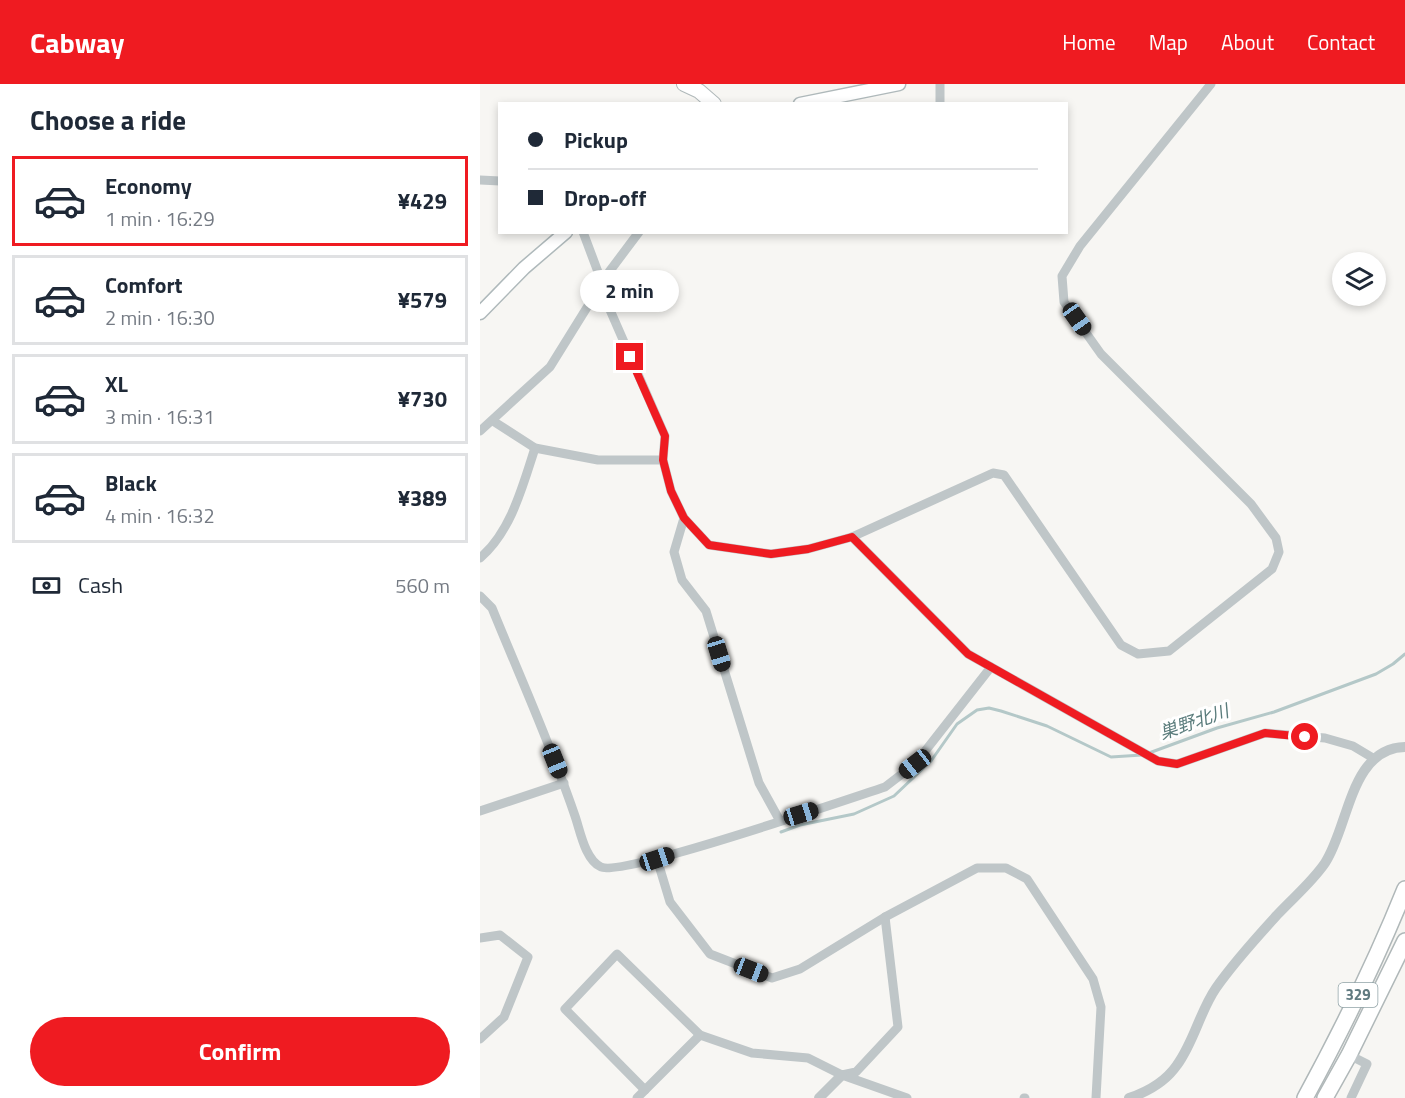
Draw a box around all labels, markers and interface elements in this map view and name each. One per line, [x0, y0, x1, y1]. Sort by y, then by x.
text: Cabway [30, 21, 124, 64]
text: Home [1062, 26, 1116, 58]
text: Map [1149, 26, 1188, 58]
text: About [1221, 26, 1274, 58]
text: Contact [1307, 26, 1375, 58]
text: Choose a ride [30, 99, 186, 140]
text: Pickup [564, 123, 628, 157]
text: Economy [105, 169, 192, 203]
icon: car [33, 174, 87, 228]
text: Drop-off [564, 181, 646, 215]
text: ¥429 [398, 184, 447, 218]
text: 1 min · 16:29 [105, 203, 215, 234]
map controls [1332, 252, 1386, 306]
button: layers [1332, 252, 1386, 306]
text: Comfort [105, 268, 183, 302]
callout: 2 min [580, 270, 680, 312]
icon: car [33, 273, 87, 327]
text: 2 min [605, 275, 654, 306]
text: ¥579 [398, 283, 447, 317]
car [1059, 299, 1095, 339]
text: 2 min · 16:30 [105, 302, 215, 333]
route end [616, 343, 643, 370]
text: XL [105, 367, 128, 401]
icon: car [33, 372, 87, 426]
text: ¥730 [398, 382, 447, 416]
text: 3 min · 16:31 [105, 401, 215, 432]
text: Black [105, 466, 157, 500]
icon: car [33, 471, 87, 525]
text: ¥389 [398, 481, 447, 515]
text: 4 min · 16:32 [105, 500, 215, 531]
text: Cash [78, 568, 123, 602]
icon: cash [30, 569, 63, 602]
text: 560 m [395, 570, 450, 601]
car [705, 634, 733, 674]
water label: 巣野北川 [1155, 696, 1234, 746]
route start [1291, 723, 1318, 750]
car [540, 741, 570, 781]
car [895, 746, 935, 782]
car [781, 800, 821, 828]
car [637, 845, 677, 873]
car [731, 955, 771, 985]
road number: 329 [1338, 983, 1378, 1007]
button: Confirm [30, 1017, 450, 1086]

